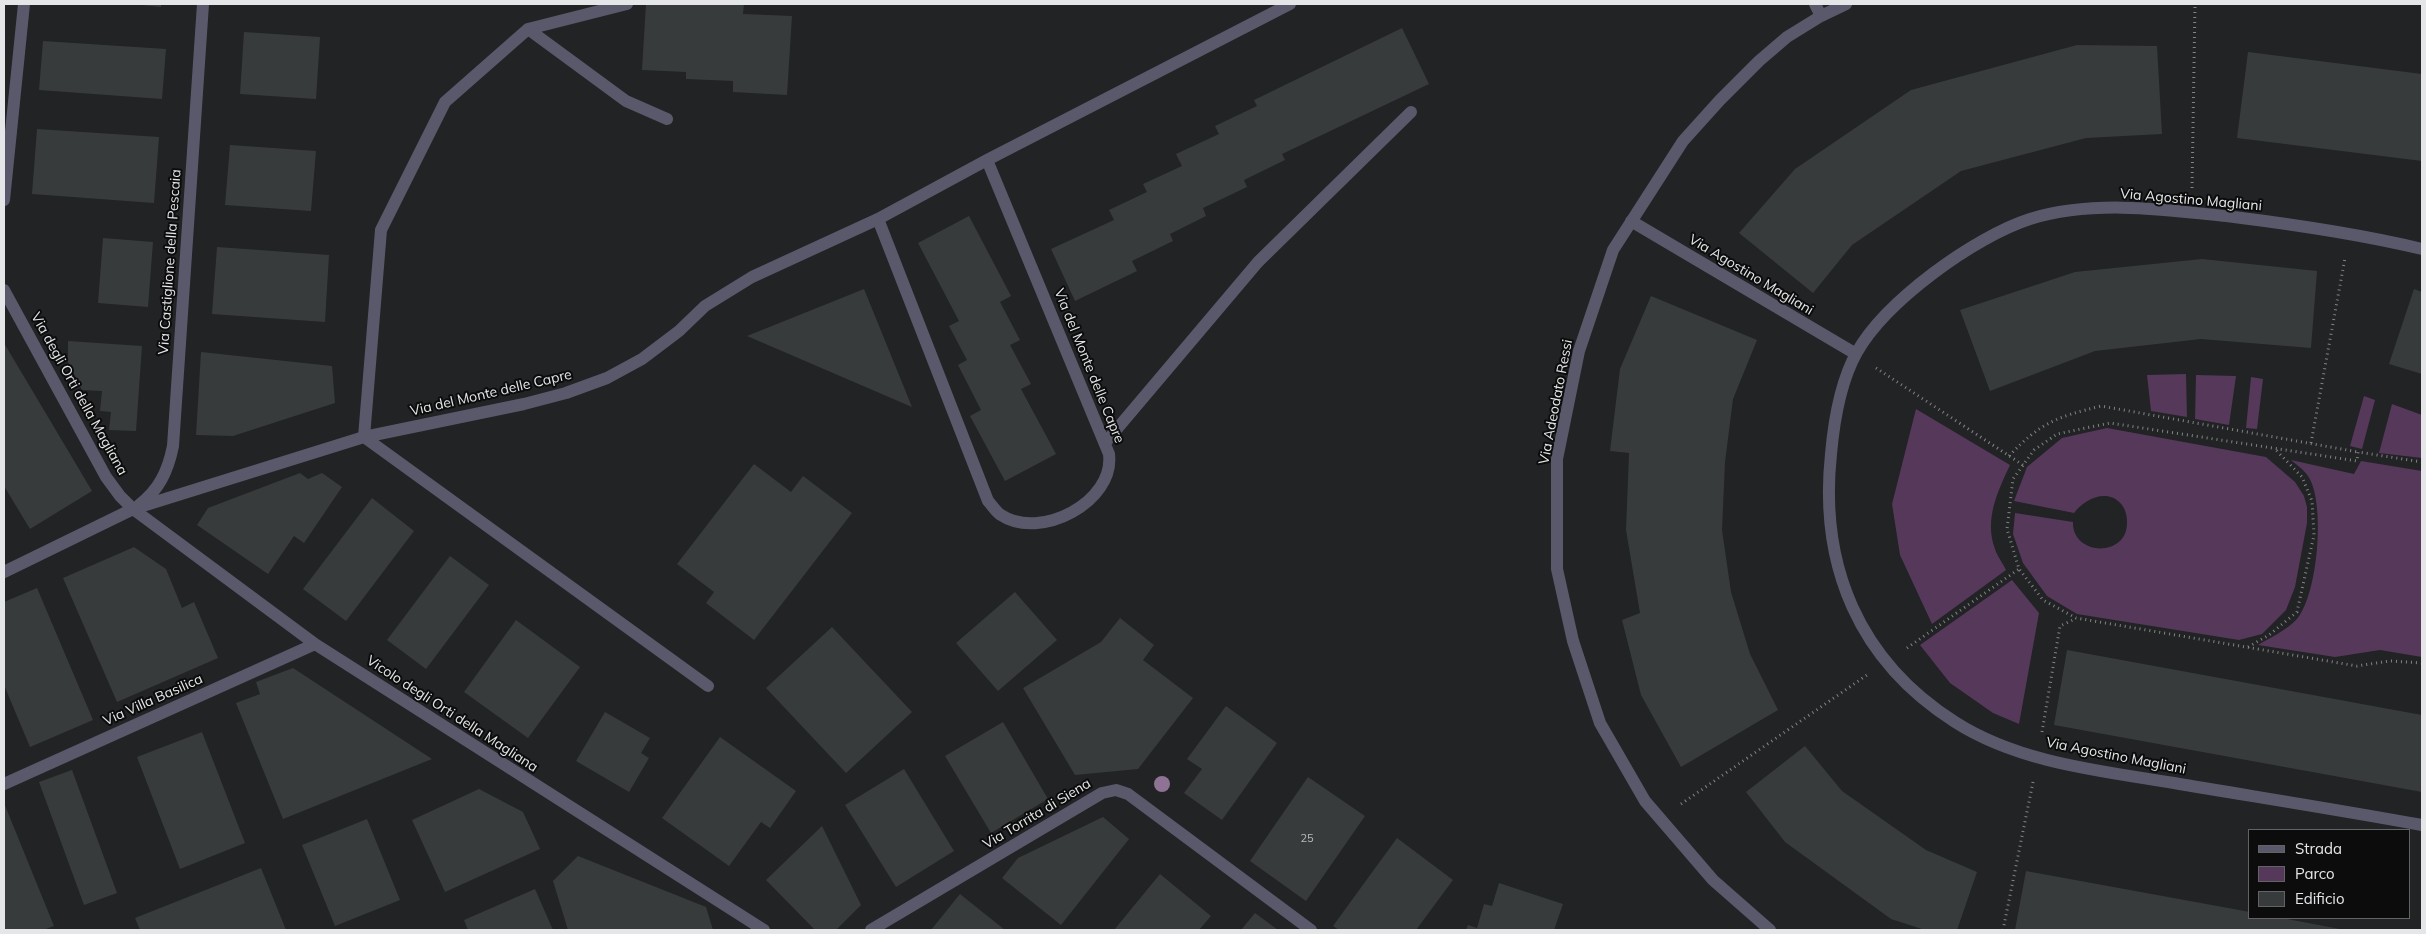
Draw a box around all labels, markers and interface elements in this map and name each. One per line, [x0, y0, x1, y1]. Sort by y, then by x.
street label: Via Castiglione della Pescaia [155, 169, 185, 355]
street label: Via Agostino Magliani [2119, 185, 2263, 215]
street label: Via Agostino Magliani [1686, 231, 1816, 319]
street label: Via del Monte delle Capre [1050, 286, 1128, 446]
street label: Via degli Orti della Magliana [27, 310, 131, 478]
street label: Via Adeodato Ressi [1536, 338, 1576, 466]
street label: Via del Monte delle Capre [409, 366, 573, 420]
street label: Vicolo degli Orti della Magliana [363, 652, 541, 776]
street label: Via Villa Basilica [101, 671, 205, 729]
street label: Via Agostino Magliani [2045, 734, 2187, 778]
street label: Via Torrita di Siena [980, 775, 1094, 853]
legend [2248, 829, 2411, 919]
house number: 25 [1300, 832, 1314, 846]
text: Strada [2295, 839, 2342, 858]
text: Parco [2295, 864, 2335, 883]
text: Edificio [2295, 889, 2345, 908]

